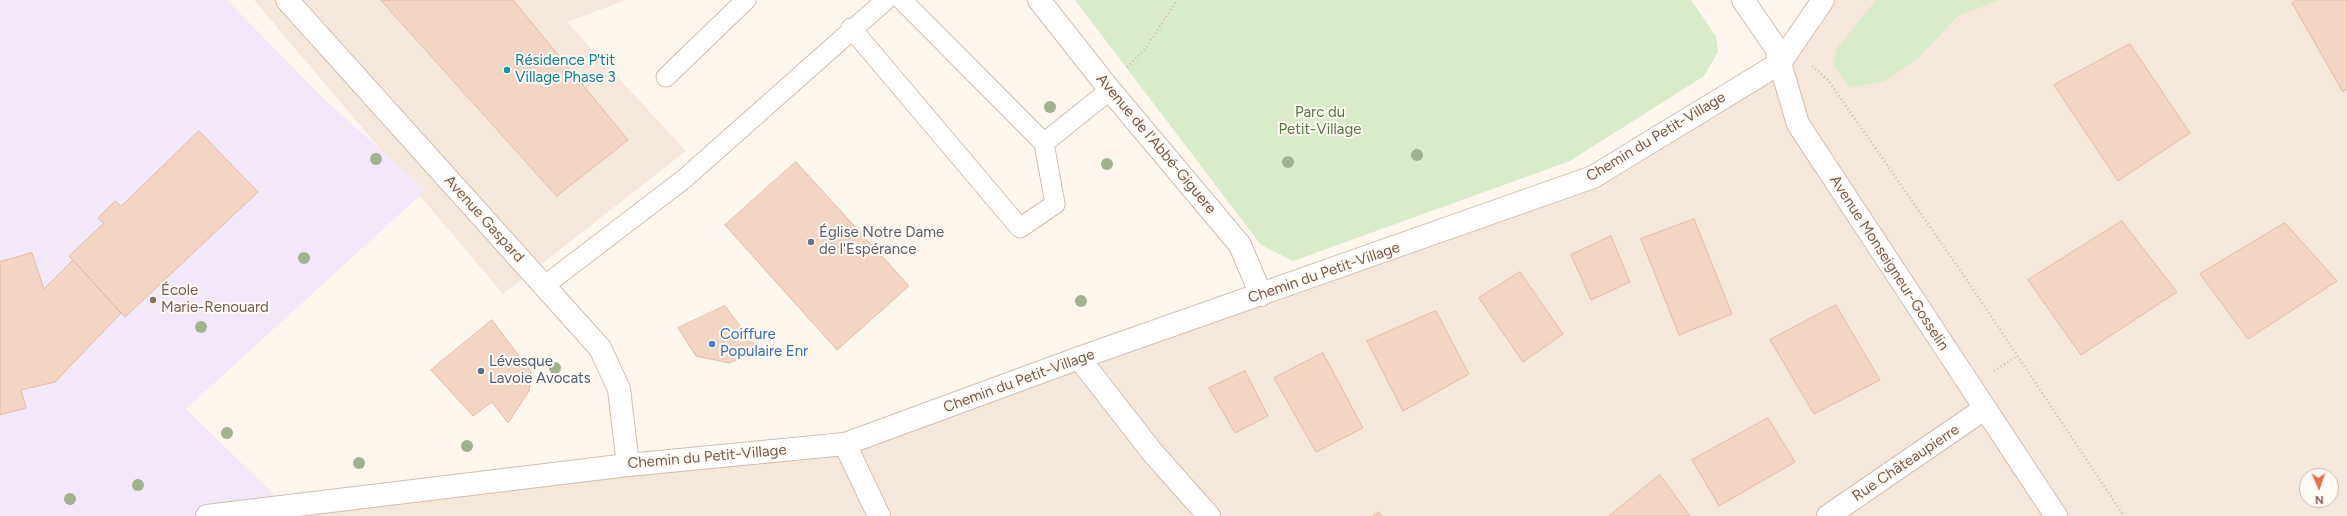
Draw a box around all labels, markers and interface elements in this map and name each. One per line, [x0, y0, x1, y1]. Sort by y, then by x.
place label: Résidence P'tit Village Phase 3 [515, 52, 616, 87]
marker: Résidence P'tit Village Phase 3 [502, 65, 512, 75]
street label: Avenue de l'Abbé-Giguere [1092, 70, 1220, 218]
street label: Chemin du Petit-Village [1583, 88, 1729, 186]
park label: Parc du Petit-Village [1279, 104, 1361, 139]
street label: Avenue Gaspard [440, 172, 528, 266]
street label: Avenue Monseigneur-Gosselin [1826, 172, 1952, 354]
place label: Église Notre Dame de l'Espérance [819, 224, 944, 259]
marker: Église Notre Dame de l'Espérance [806, 237, 816, 247]
street label: Chemin du Petit-Village [1246, 239, 1402, 307]
place label: École Marie-Renouard [161, 282, 269, 317]
marker: École Marie-Renouard [148, 295, 158, 305]
place label: Coiffure Populaire Enr [720, 326, 808, 361]
marker: Coiffure Populaire Enr [707, 339, 717, 349]
street label: Chemin du Petit-Village [941, 345, 1097, 417]
place label: Lévesque Lavoie Avocats [489, 353, 591, 388]
marker: Lévesque Lavoie Avocats [476, 366, 486, 376]
street label: Rue Châteaupierre [1849, 421, 1963, 505]
street label: Chemin du Petit-Village [627, 441, 787, 473]
north arrow [2299, 468, 2339, 508]
text: N [2315, 493, 2324, 506]

